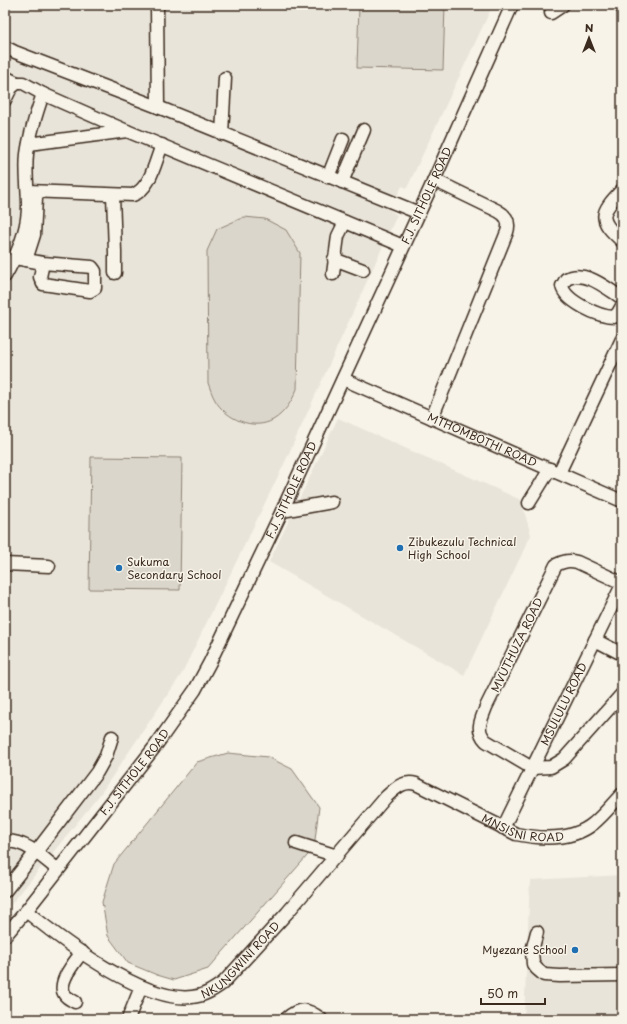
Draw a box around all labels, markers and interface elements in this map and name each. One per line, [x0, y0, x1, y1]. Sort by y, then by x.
north arrow [569, 18, 609, 58]
text: N [585, 19, 594, 36]
street label: F.J. SITHOLE ROAD [397, 144, 456, 247]
street label: MTHOMBOTHI ROAD [425, 408, 540, 471]
street label: F.J. SITHOLE ROAD [261, 439, 321, 541]
place label: Zibukezulu Technical High School [408, 533, 516, 563]
marker: Zibukezulu Technical High School [395, 543, 405, 553]
place label: Sukuma Secondary School [127, 553, 221, 583]
marker: Sukuma Secondary School [114, 563, 124, 573]
street label: MVUTHUZA ROAD [486, 595, 547, 695]
street label: MSULULU ROAD [536, 660, 591, 748]
street label: F.J. SITHOLE ROAD [95, 725, 173, 819]
street label: MNSISNI ROAD [479, 809, 565, 846]
street label: NKUNGWINI ROAD [198, 917, 283, 1003]
place label: Myezane School [482, 941, 567, 958]
marker: Myezane School [570, 945, 580, 955]
scale bar [481, 980, 545, 1006]
text: 50 m [487, 984, 518, 1002]

